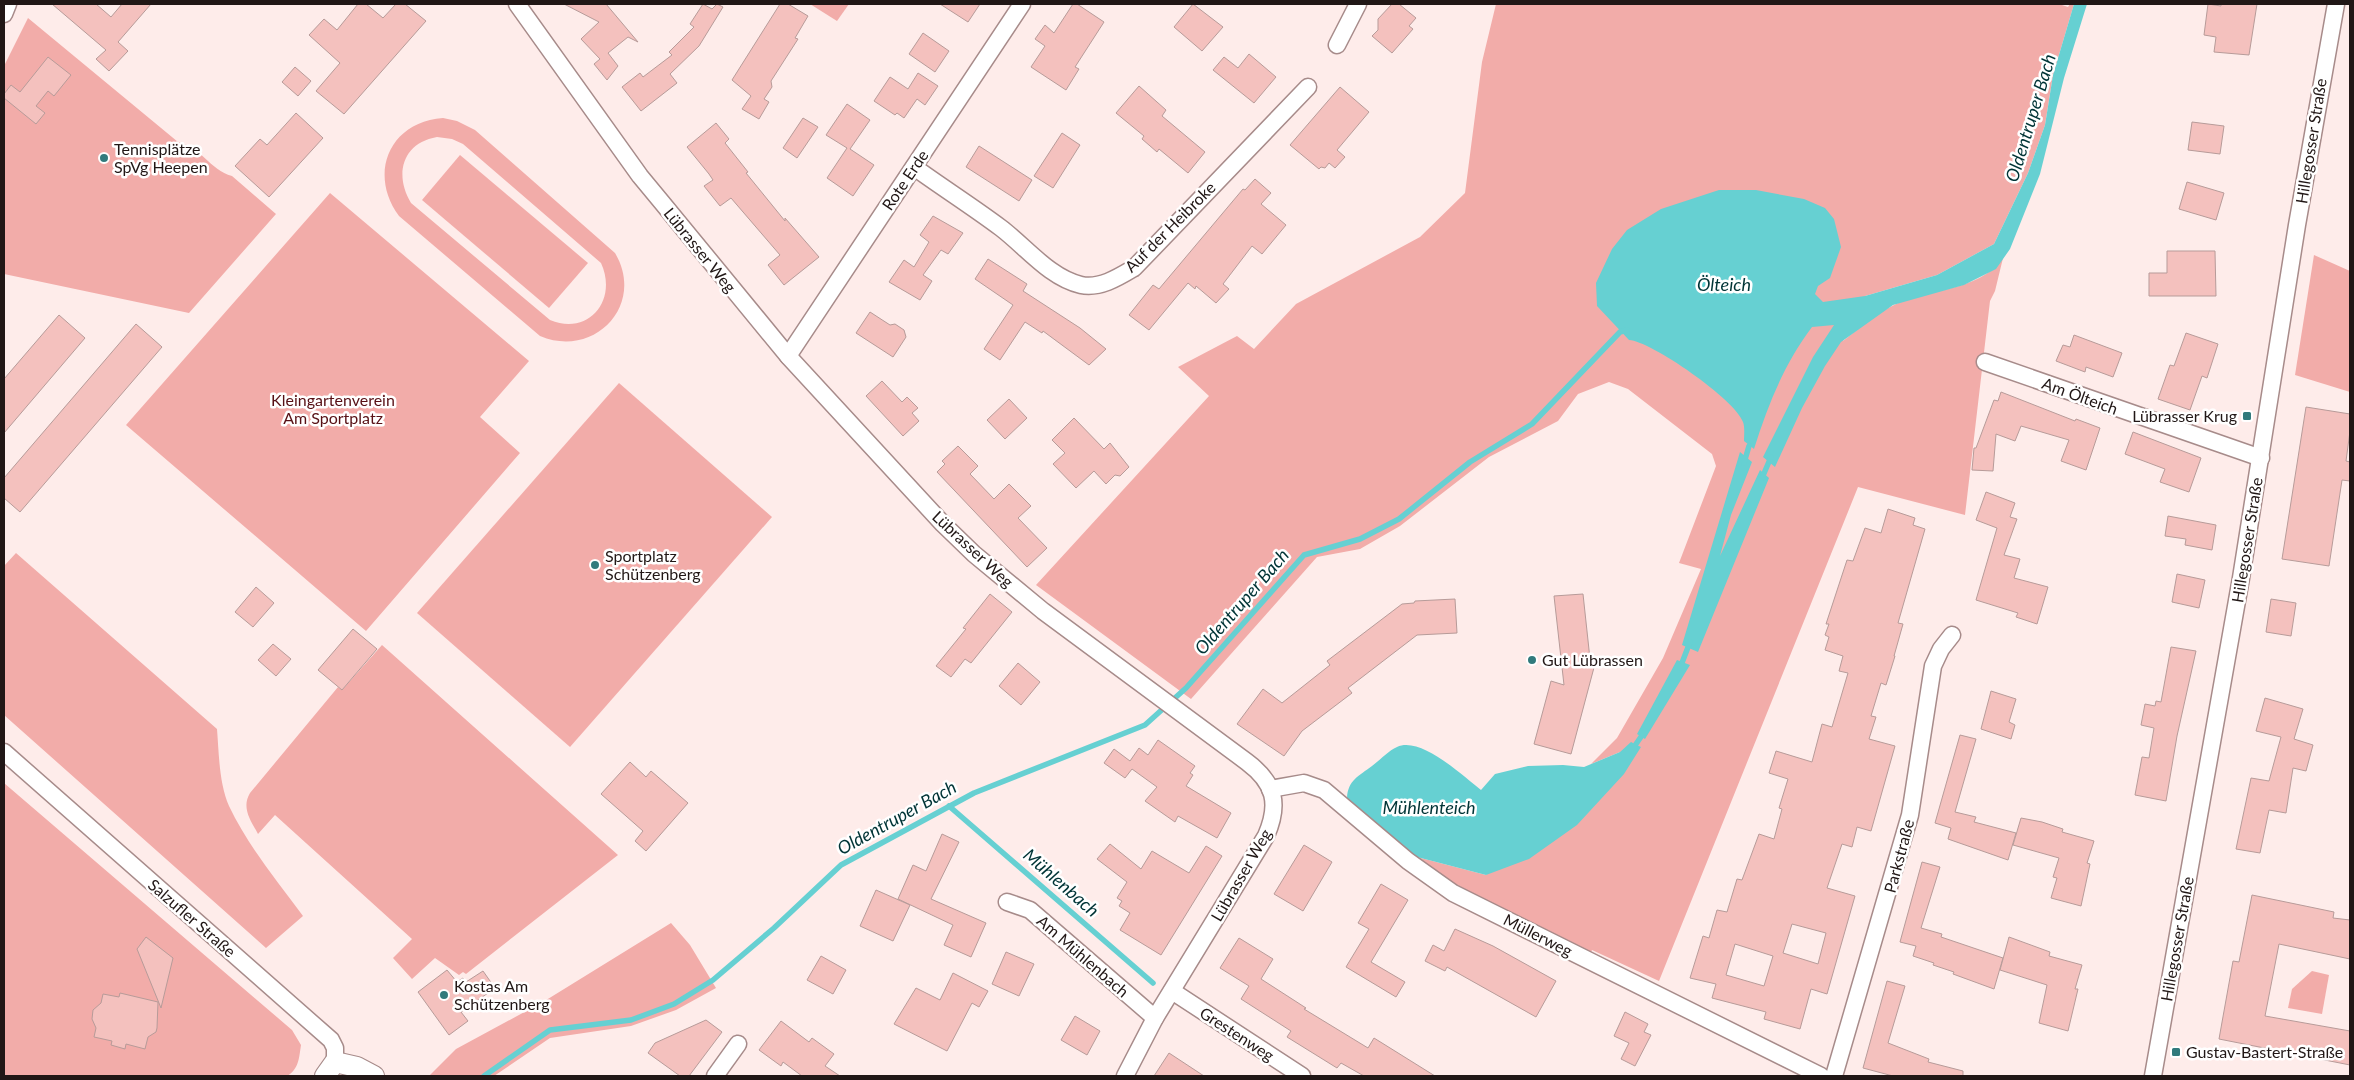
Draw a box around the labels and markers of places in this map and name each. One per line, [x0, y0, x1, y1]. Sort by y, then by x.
place label: Tennisplätze SpVg Heepen [114, 139, 208, 176]
marker: Tennisplätze SpVg Heepen [98, 152, 110, 164]
place label: Lübrasser Krug [2132, 406, 2237, 425]
marker: Lübrasser Krug [2241, 410, 2253, 422]
place label: Sportplatz Schützenberg [605, 546, 701, 583]
marker: Sportplatz Schützenberg [589, 559, 601, 571]
place label: Gut Lübrassen [1542, 650, 1643, 669]
marker: Gut Lübrassen [1526, 654, 1538, 666]
place label: Kostas Am Schützenberg [454, 976, 550, 1013]
marker: Kostas Am Schützenberg [438, 989, 450, 1001]
place label: Gustav-Bastert-Straße [2186, 1042, 2343, 1061]
marker: Gustav-Bastert-Straße [2170, 1046, 2182, 1058]

